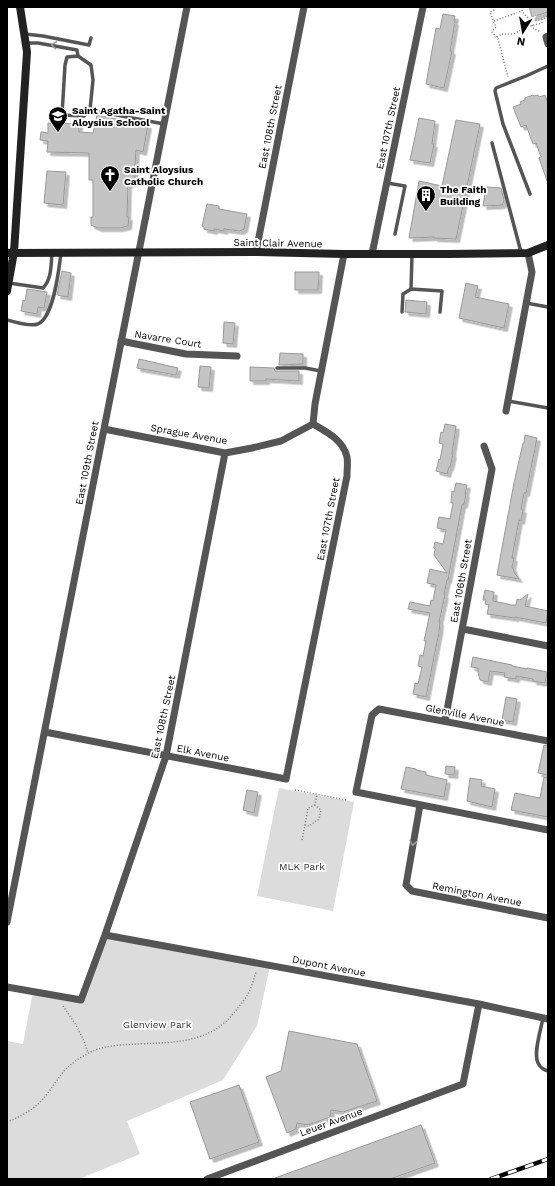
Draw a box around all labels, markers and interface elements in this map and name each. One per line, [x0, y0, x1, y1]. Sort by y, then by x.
north arrow [503, 12, 543, 52]
text: N [516, 34, 526, 48]
one-way arrow [51, 42, 58, 50]
street label: East 108th Street [257, 84, 284, 170]
street label: East 107th Street [374, 85, 402, 170]
school or university icon: Saint Agatha-Saint Aloysius School [47, 105, 69, 133]
place label: Saint Agatha-Saint Aloysius School [72, 105, 166, 128]
church icon: Saint Aloysius Catholic Church [99, 164, 121, 192]
place label: Saint Aloysius Catholic Church [124, 164, 203, 187]
building icon: The Faith Building [415, 184, 437, 212]
place label: The Faith Building [440, 184, 486, 207]
street label: Saint Clair Avenue [233, 237, 323, 249]
street label: Navarre Court [134, 328, 203, 350]
street label: East 109th Street [74, 419, 101, 506]
street label: Sprague Avenue [150, 422, 229, 446]
street label: East 107th Street [315, 476, 342, 561]
street label: East 106th Street [448, 537, 474, 624]
street label: East 108th Street [149, 674, 177, 760]
street label: Glenville Avenue [425, 702, 506, 728]
street label: Elk Avenue [176, 743, 230, 764]
one-way arrow [410, 840, 418, 846]
park label: MLK Park [279, 861, 325, 872]
street label: Remington Avenue [431, 880, 523, 908]
street label: Dupont Avenue [291, 954, 367, 979]
park label: Glenview Park [123, 1019, 192, 1030]
street label: Leuer Avenue [298, 1106, 364, 1138]

